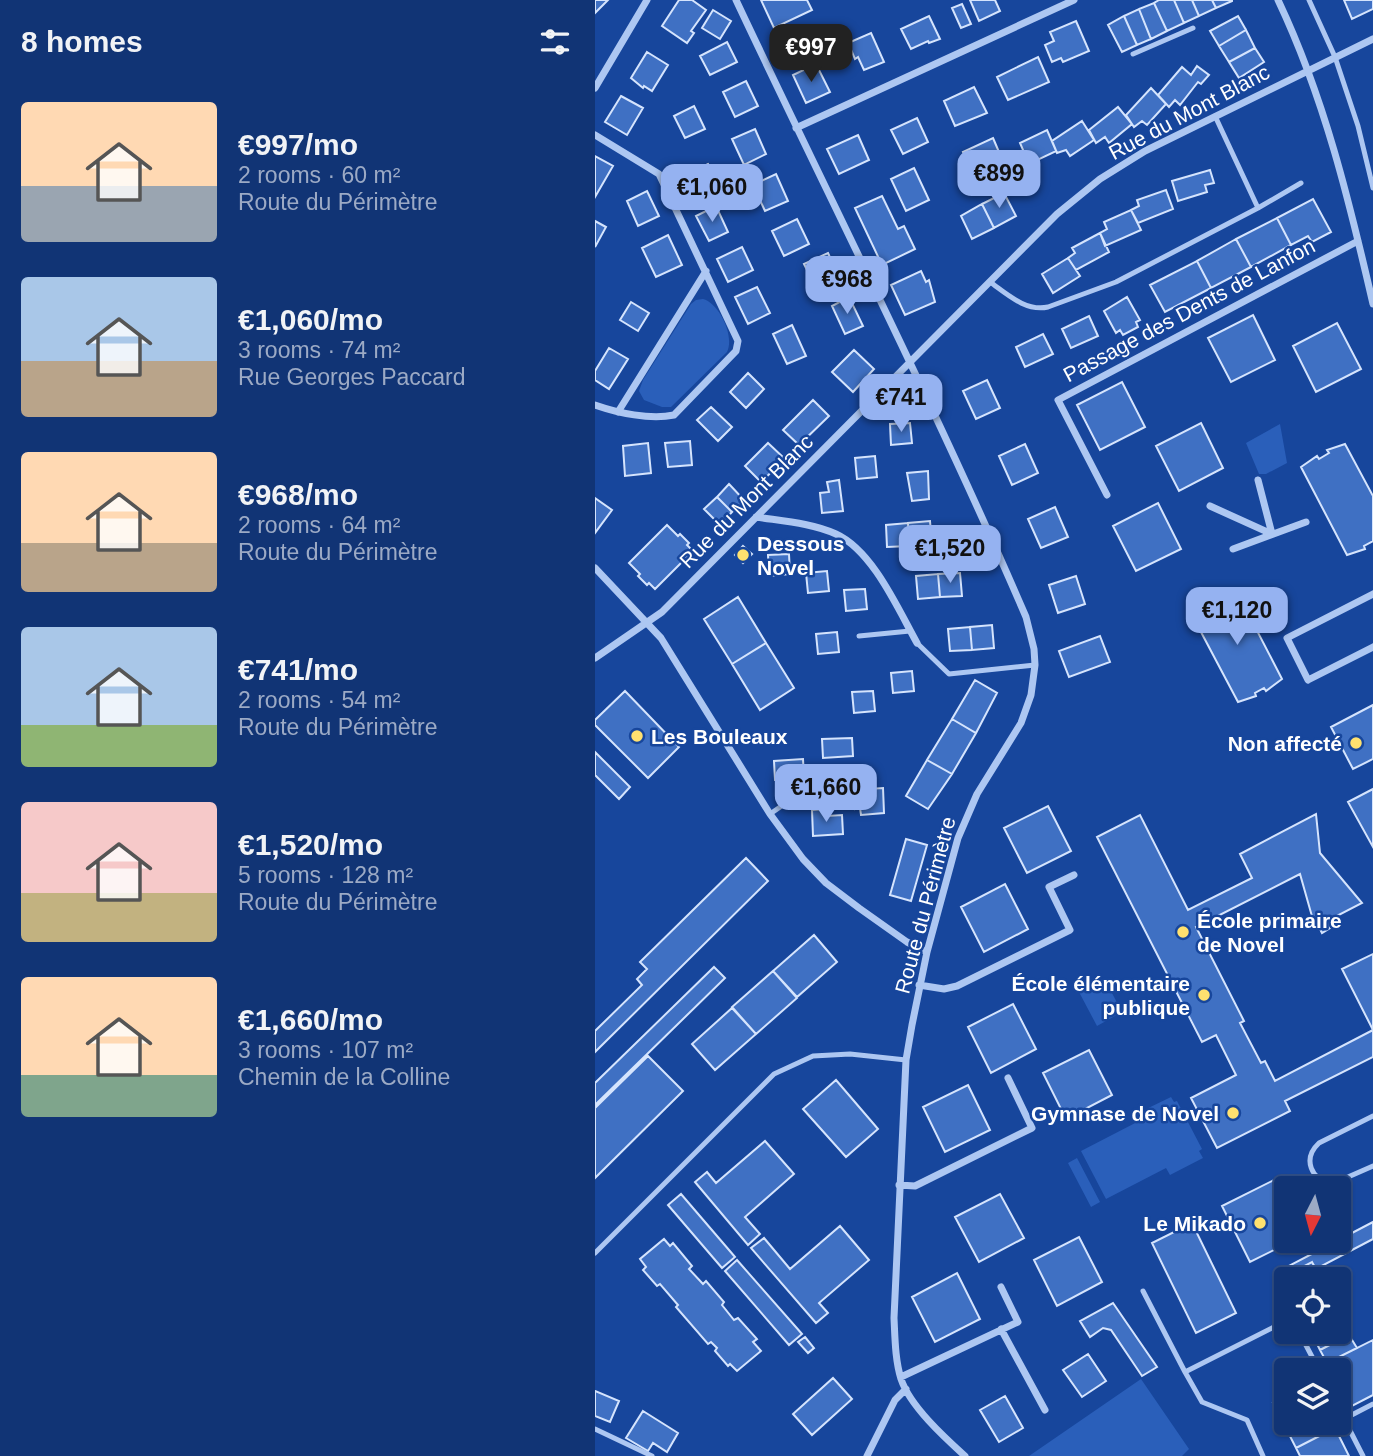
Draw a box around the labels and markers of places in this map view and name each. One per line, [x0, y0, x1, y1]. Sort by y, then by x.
pin: €997 [770, 24, 852, 84]
pin: €899 [958, 150, 1040, 210]
pin: €1,060 [655, 164, 769, 224]
pin: €968 [806, 256, 888, 316]
pin: €741 [860, 374, 942, 434]
pin: €1,520 [893, 526, 1007, 585]
place label: Dessous Novel [757, 532, 845, 579]
marker: Dessous Novel [735, 547, 751, 563]
pin: €1,120 [1180, 588, 1294, 647]
place label: Les Bouleaux [651, 725, 788, 748]
marker: Les Bouleaux [629, 728, 645, 744]
place label: Non affecté [1228, 732, 1342, 755]
marker: Non affecté [1348, 735, 1364, 751]
pin: €1,660 [769, 764, 883, 824]
place label: École primaire de Novel [1197, 909, 1342, 956]
marker: École primaire de Novel [1175, 924, 1191, 940]
place label: École élémentaire publique [1011, 972, 1190, 1019]
marker: École élémentaire publique [1196, 987, 1212, 1003]
place label: Gymnase de Novel [1031, 1102, 1219, 1125]
marker: Gymnase de Novel [1225, 1105, 1241, 1121]
place label: Le Mikado [1143, 1212, 1246, 1235]
marker: Le Mikado [1252, 1215, 1268, 1231]

